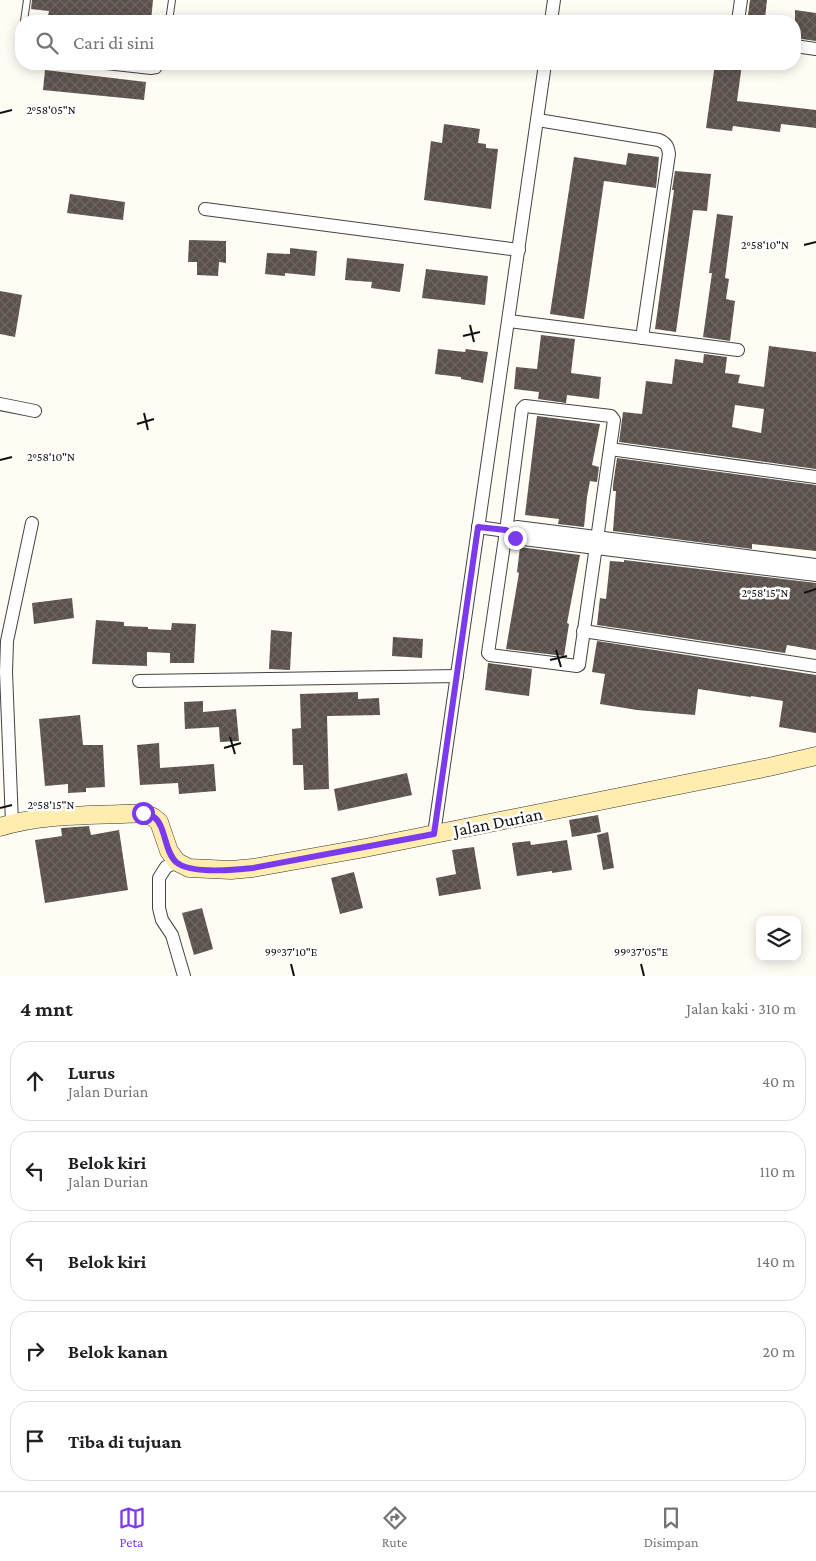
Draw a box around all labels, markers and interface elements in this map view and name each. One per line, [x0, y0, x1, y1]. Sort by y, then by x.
search box [15, 15, 801, 70]
icon: search [33, 29, 61, 57]
text: Cari di sini [73, 32, 154, 53]
text: 2°58'05"N [26, 103, 76, 117]
text: 2°58'10"N [741, 238, 789, 252]
text: 2°58'10"N [27, 450, 75, 464]
route end [504, 527, 527, 550]
text: 2°58'15"N [742, 586, 789, 600]
text: 2°58'15"N [28, 798, 75, 812]
route start [132, 802, 155, 825]
street label: Jalan Durian [450, 803, 545, 841]
map controls [756, 916, 801, 961]
button: layers [756, 916, 801, 961]
text: 99°37'10"E [265, 945, 318, 959]
text: 99°37'05"E [614, 945, 668, 959]
text: 4 mnt [20, 997, 73, 1021]
text: Jalan kaki · 310 m [686, 1000, 796, 1017]
text: Lurus [68, 1062, 115, 1083]
icon: ahead [21, 1067, 49, 1095]
text: 40 m [762, 1073, 795, 1090]
text: Jalan Durian [68, 1083, 148, 1100]
text: Belok kiri [68, 1152, 146, 1173]
icon: left [21, 1157, 49, 1185]
text: 110 m [759, 1163, 795, 1180]
text: Jalan Durian [68, 1173, 148, 1190]
icon: left [21, 1247, 49, 1275]
text: Belok kiri [68, 1251, 146, 1272]
text: 140 m [757, 1253, 795, 1270]
icon: right [21, 1337, 49, 1365]
text: Belok kanan [68, 1341, 168, 1362]
text: 20 m [762, 1343, 795, 1360]
icon: arrive [21, 1427, 49, 1455]
text: Tiba di tujuan [68, 1431, 182, 1452]
tab: Peta [118, 1504, 146, 1550]
tab: Rute [381, 1504, 409, 1550]
tab: Disimpan [644, 1504, 698, 1550]

